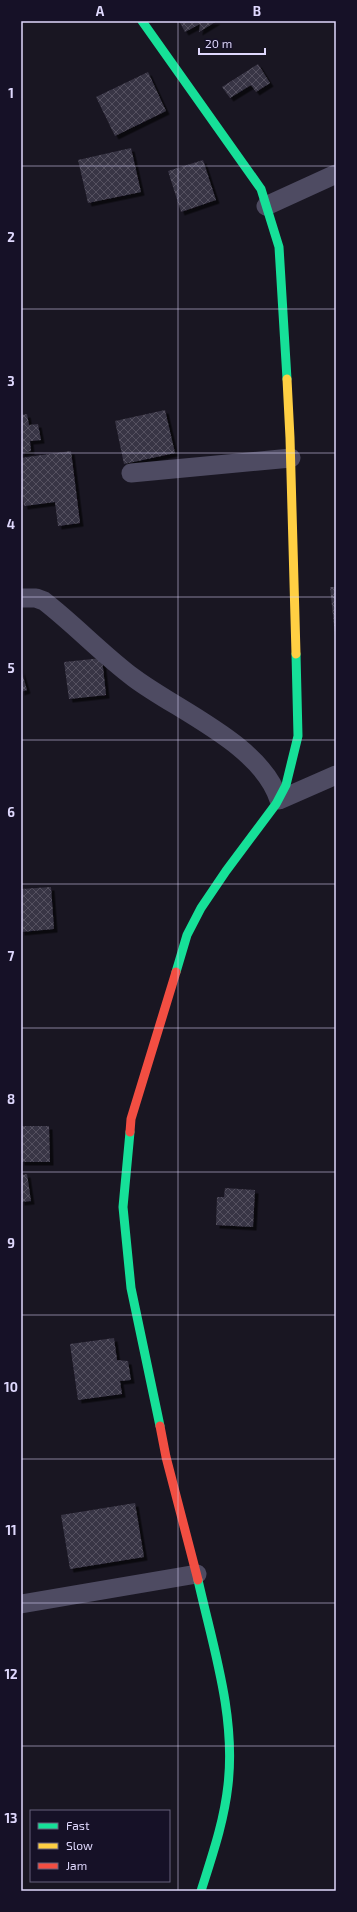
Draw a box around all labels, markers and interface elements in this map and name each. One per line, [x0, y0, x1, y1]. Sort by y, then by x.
text: A [96, 3, 105, 19]
text: B [253, 3, 261, 19]
scale bar [199, 30, 265, 56]
text: 20 m [205, 36, 232, 50]
text: 1 [8, 85, 14, 101]
text: 2 [7, 229, 15, 245]
text: 3 [7, 373, 15, 389]
text: 4 [7, 516, 15, 532]
text: 5 [7, 660, 15, 676]
text: 6 [7, 804, 15, 820]
text: 7 [8, 948, 15, 964]
text: 8 [7, 1091, 15, 1107]
text: 9 [7, 1235, 15, 1251]
text: 10 [4, 1379, 18, 1395]
text: 11 [5, 1522, 17, 1538]
text: 12 [4, 1666, 18, 1682]
text: 13 [5, 1810, 18, 1826]
legend [30, 1810, 170, 1882]
text: Fast [66, 1818, 90, 1832]
text: Slow [66, 1838, 93, 1852]
text: Jam [66, 1858, 87, 1872]

